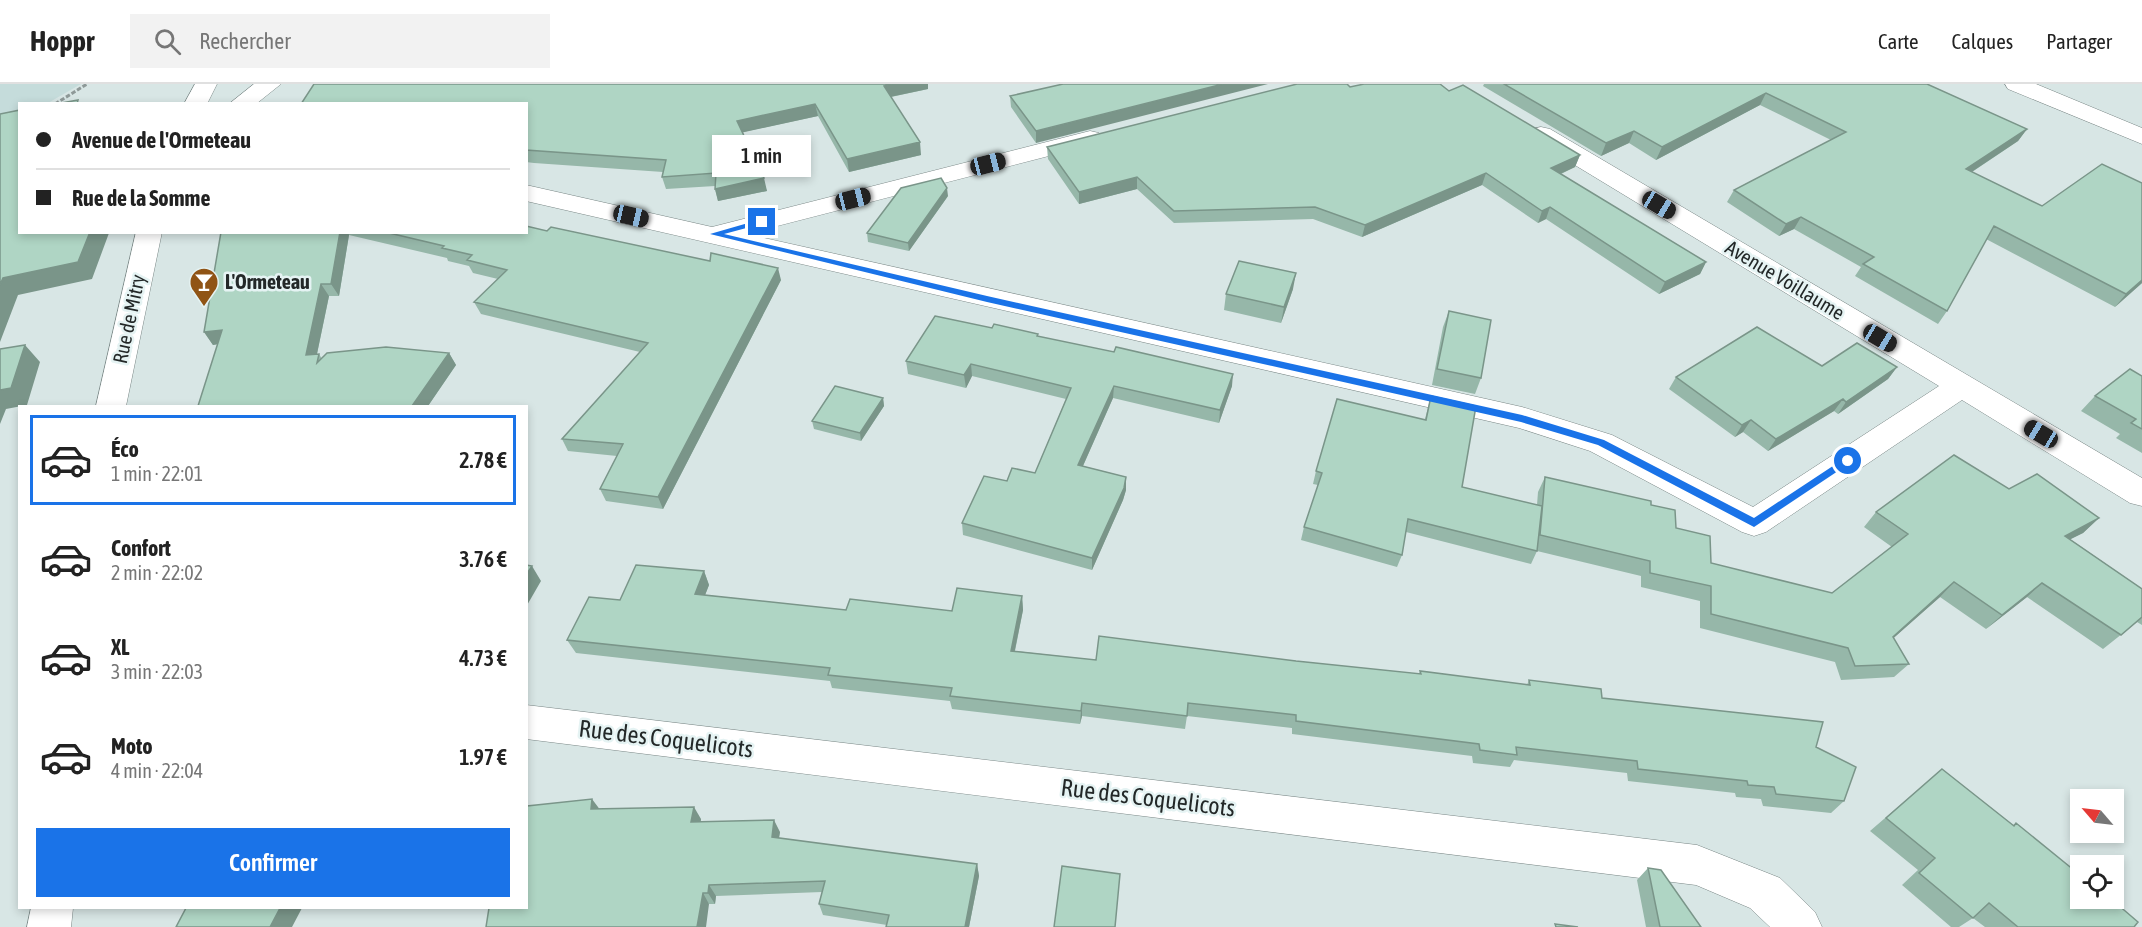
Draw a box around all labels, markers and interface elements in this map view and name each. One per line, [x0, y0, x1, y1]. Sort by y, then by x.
search box [130, 14, 550, 68]
text: Hoppr [30, 25, 94, 57]
icon: search [151, 25, 184, 58]
text: Rechercher [199, 28, 291, 54]
text: Carte [1878, 29, 1919, 53]
text: Calques [1952, 29, 2013, 53]
text: Partager [2046, 29, 2112, 53]
text: Avenue de l'Ormeteau [72, 127, 251, 153]
callout: 1 min [712, 135, 812, 177]
text: 1 min [741, 144, 782, 167]
car [968, 151, 1008, 177]
text: Rue de la Somme [72, 185, 210, 211]
car [833, 186, 873, 212]
car [1639, 188, 1679, 222]
car [611, 203, 651, 229]
route end [748, 208, 775, 235]
street label: Avenue Voillaume [1722, 235, 1849, 324]
bar icon: L'Ormeteau [188, 266, 220, 308]
place label: L'Ormeteau [225, 270, 310, 293]
street label: Rue de Mitry [108, 272, 149, 366]
car [1860, 321, 1900, 355]
car [2021, 417, 2061, 451]
icon: car [39, 433, 93, 487]
text: Éco [111, 436, 139, 462]
text: 2.78 € [459, 447, 507, 473]
route start [1834, 447, 1861, 474]
text: 1 min · 22:01 [111, 462, 203, 485]
icon: car [39, 532, 93, 586]
text: Confort [111, 535, 171, 561]
text: 3.76 € [459, 546, 507, 572]
text: 2 min · 22:02 [111, 561, 203, 584]
icon: car [39, 631, 93, 685]
text: XL [111, 634, 129, 660]
text: 4.73 € [459, 645, 507, 671]
text: 3 min · 22:03 [111, 660, 203, 683]
street label: Rue des Coquelicots [577, 714, 755, 763]
icon: car [39, 730, 93, 784]
text: Moto [111, 733, 153, 759]
text: 1.97 € [459, 744, 507, 770]
text: 4 min · 22:04 [111, 759, 203, 782]
street label: Rue des Coquelicots [1059, 773, 1237, 822]
north arrow [2070, 789, 2124, 843]
map controls [2070, 789, 2124, 909]
button: Confirmer [36, 828, 510, 897]
button: locate [2070, 855, 2124, 909]

